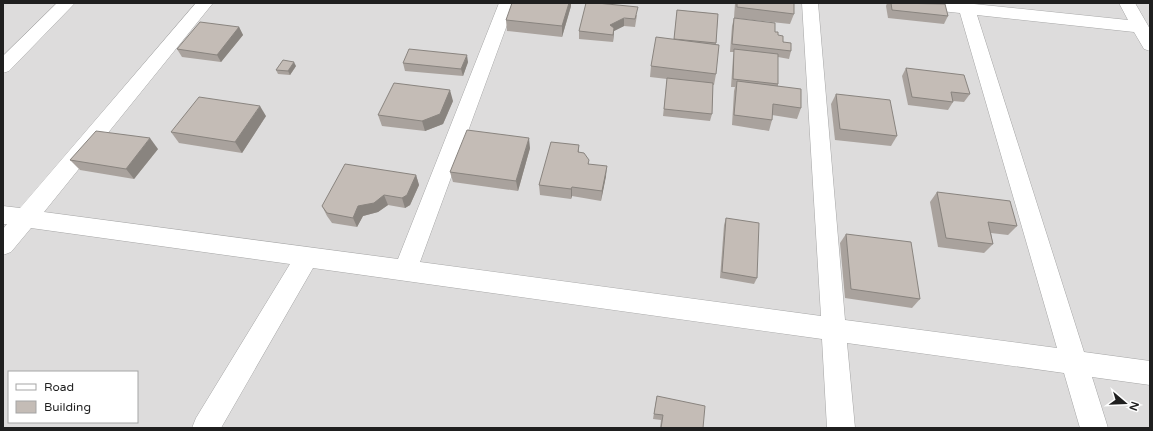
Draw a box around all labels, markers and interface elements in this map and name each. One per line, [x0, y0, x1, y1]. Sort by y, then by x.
legend [8, 371, 138, 423]
text: Road [44, 380, 74, 394]
north arrow [1105, 383, 1145, 423]
text: Building [44, 400, 91, 414]
text: N [1126, 400, 1142, 412]

